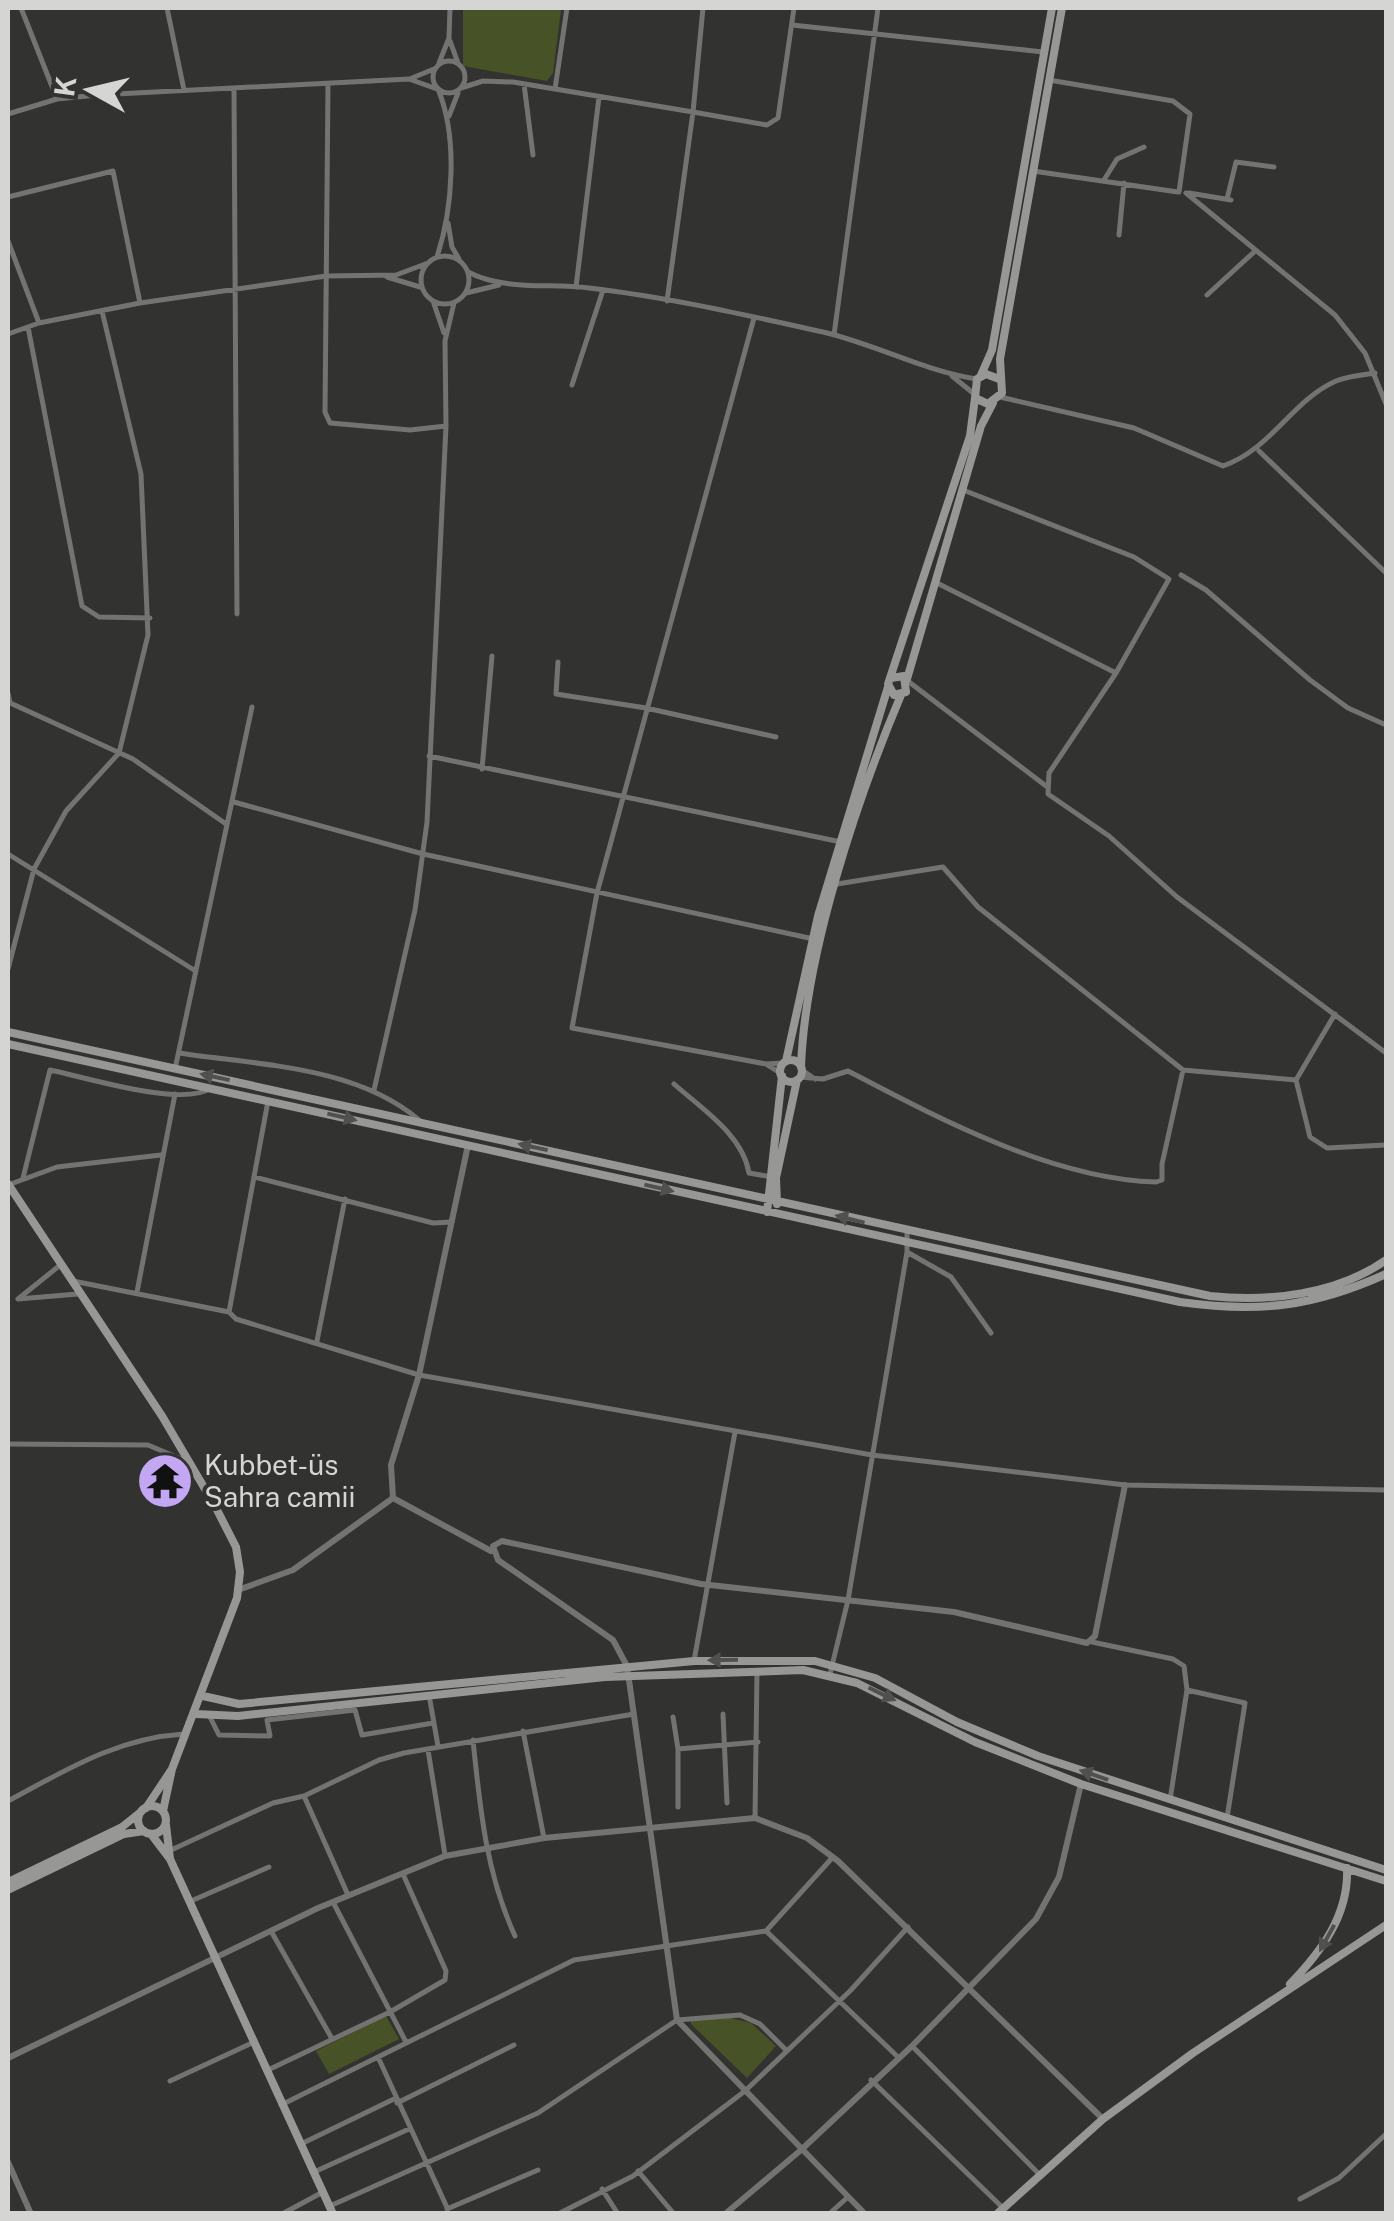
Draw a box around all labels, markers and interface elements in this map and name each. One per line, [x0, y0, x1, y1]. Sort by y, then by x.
north arrow [40, 40, 140, 140]
text: K [47, 74, 82, 99]
one-way arrow [200, 1069, 231, 1085]
one-way arrow [327, 1110, 358, 1125]
one-way arrow [517, 1139, 548, 1154]
one-way arrow [644, 1181, 675, 1197]
one-way arrow [834, 1210, 865, 1226]
place label: Kubbet-üs Sahra camii [204, 1448, 355, 1513]
temple icon: Kubbet-üs Sahra camii [135, 1451, 195, 1511]
one-way arrow [706, 1652, 738, 1668]
one-way arrow [867, 1686, 896, 1703]
one-way arrow [1078, 1767, 1108, 1782]
one-way arrow [1319, 1924, 1337, 1952]

